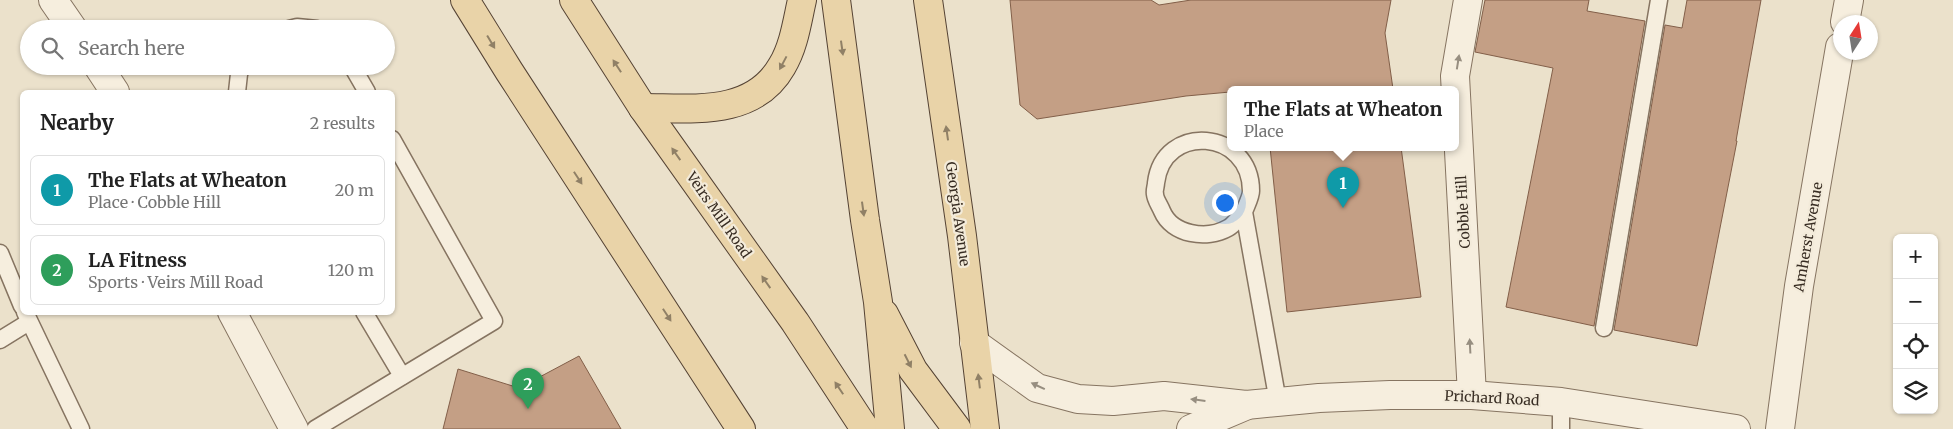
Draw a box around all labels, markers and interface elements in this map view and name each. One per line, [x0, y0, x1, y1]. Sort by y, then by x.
north arrow [1833, 15, 1878, 60]
search box [20, 20, 395, 75]
icon: search [38, 34, 66, 62]
one-way arrow [486, 35, 495, 48]
text: Search here [78, 36, 185, 60]
one-way arrow [838, 41, 846, 57]
one-way arrow [1454, 54, 1462, 70]
one-way arrow [779, 56, 787, 70]
one-way arrow [612, 60, 621, 73]
popup [1227, 86, 1459, 151]
text: The Flats at Wheaton [1244, 97, 1442, 121]
text: Nearby [40, 109, 114, 136]
text: 2 results [310, 113, 375, 133]
text: Place [1244, 121, 1284, 141]
one-way arrow [943, 124, 951, 140]
one-way arrow [671, 147, 681, 161]
street label: Georgia Avenue [942, 161, 974, 267]
pin: 1 [1327, 167, 1359, 208]
text: The Flats at Wheaton [88, 168, 287, 192]
street label: Veirs Mill Road [682, 168, 756, 262]
one-way arrow [574, 172, 583, 185]
street label: Cobble Hill [1452, 174, 1474, 249]
text: 1 [53, 180, 61, 200]
text: 20 m [335, 180, 374, 200]
street label: Amherst Avenue [1789, 181, 1827, 294]
your location [1212, 190, 1238, 216]
text: Place · Cobble Hill [88, 192, 221, 212]
one-way arrow [860, 202, 868, 218]
map controls [1893, 234, 1938, 414]
button: + [1893, 234, 1938, 279]
text: LA Fitness [88, 248, 187, 272]
text: 2 [52, 260, 62, 280]
text: 120 m [328, 260, 374, 280]
text: Sports · Veirs Mill Road [88, 272, 263, 292]
one-way arrow [761, 275, 771, 289]
button: − [1893, 279, 1938, 324]
one-way arrow [662, 308, 671, 321]
button: locate [1893, 324, 1938, 369]
one-way arrow [1465, 338, 1473, 354]
one-way arrow [904, 354, 912, 368]
pin: 2 [512, 368, 544, 409]
button: layers [1893, 369, 1938, 414]
one-way arrow [975, 372, 983, 388]
one-way arrow [834, 381, 844, 395]
one-way arrow [1031, 382, 1045, 390]
street label: Prichard Road [1444, 387, 1540, 410]
one-way arrow [1189, 396, 1205, 404]

